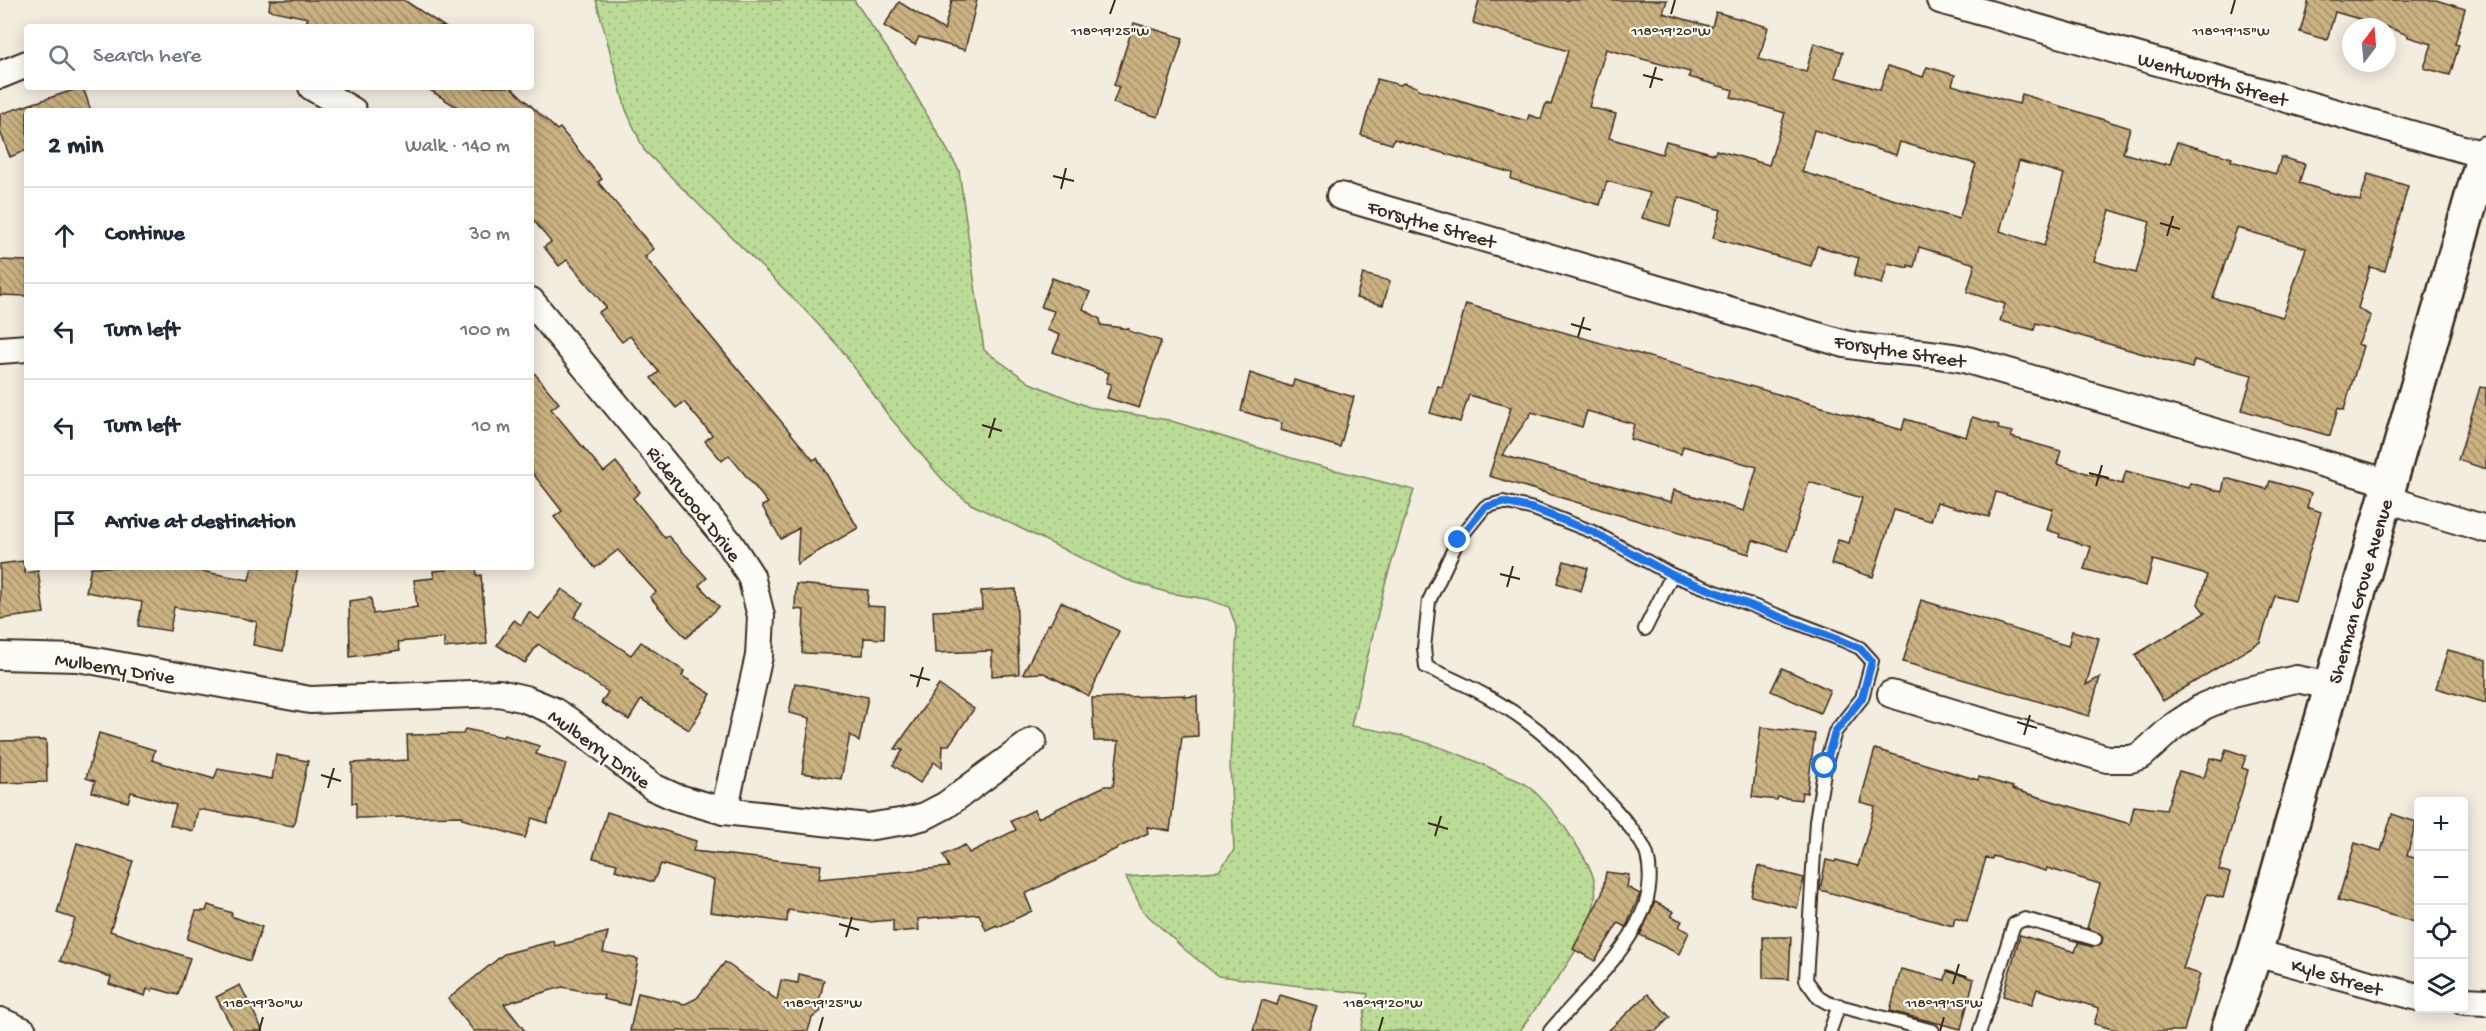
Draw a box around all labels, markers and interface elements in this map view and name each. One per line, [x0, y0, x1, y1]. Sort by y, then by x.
north arrow [2342, 18, 2396, 72]
text: 118°19'25"W [1070, 23, 1150, 41]
text: 118°19'20"W [1630, 23, 1711, 41]
text: 118°19'15"W [2191, 23, 2270, 41]
search box [24, 24, 534, 90]
icon: search [45, 41, 78, 74]
text: Search here [93, 44, 201, 70]
street label: Wentworth Street [2134, 49, 2291, 114]
text: 2 min [48, 132, 103, 163]
text: Walk · 140 m [405, 136, 510, 159]
street label: Forsythe Street [1363, 197, 1500, 256]
icon: ahead [48, 219, 81, 252]
text: Continue [105, 222, 185, 248]
text: 30 m [469, 224, 510, 247]
icon: left [48, 315, 81, 348]
text: Turn left [105, 318, 179, 344]
text: 100 m [460, 320, 510, 343]
street label: Forsythe Street [1831, 332, 1968, 375]
icon: left [48, 411, 81, 444]
text: Turn left [105, 414, 179, 440]
text: 10 m [472, 416, 510, 439]
street label: Riderwood Drive [640, 443, 745, 568]
street label: Sherman Grove Avenue [2325, 496, 2400, 687]
icon: arrive [48, 507, 81, 540]
text: Arrive at destination [105, 510, 295, 536]
route end [1444, 526, 1470, 552]
street label: Mulberry Drive [53, 650, 177, 691]
street label: Mulberry Drive [542, 706, 654, 796]
route start [1811, 752, 1837, 778]
map controls [2414, 797, 2468, 1013]
button: + [2414, 797, 2468, 851]
button: − [2414, 851, 2468, 905]
button: locate [2414, 905, 2468, 959]
street label: Kyle Street [2288, 955, 2386, 1004]
button: layers [2414, 959, 2468, 1013]
text: 118°19'30"W [222, 995, 303, 1013]
text: 118°19'25"W [783, 995, 863, 1013]
text: 118°19'20"W [1342, 995, 1423, 1013]
text: 118°19'15"W [1904, 995, 1983, 1013]

